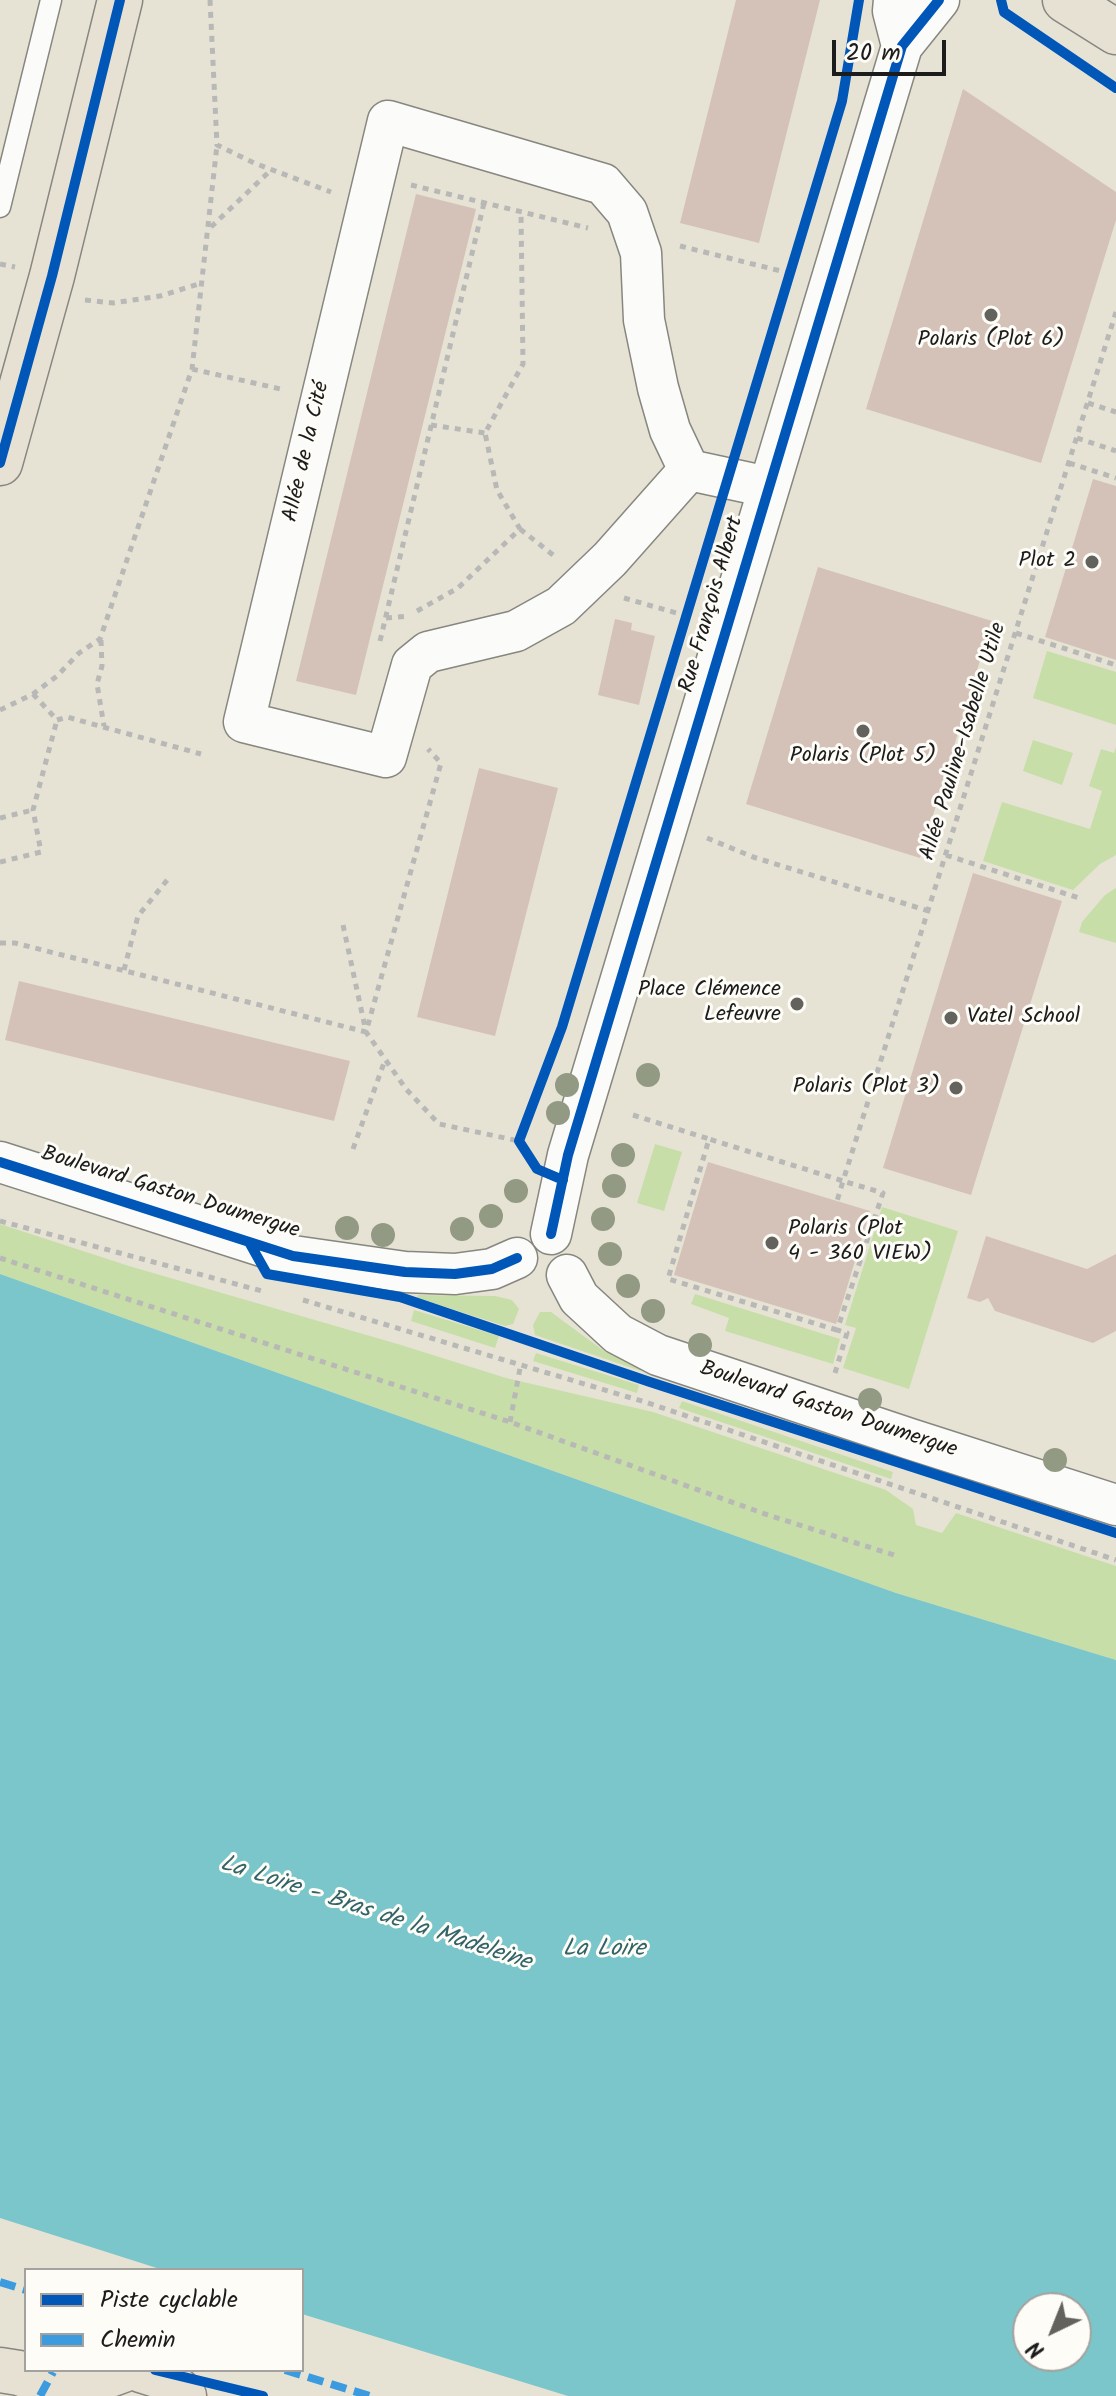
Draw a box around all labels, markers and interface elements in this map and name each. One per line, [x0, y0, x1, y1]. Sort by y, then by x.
scale bar [836, 24, 950, 74]
text: 20 m [846, 34, 901, 73]
marker: Polaris (Plot 6) [982, 306, 1000, 324]
place label: Polaris (Plot 6) [918, 328, 1064, 354]
street label: Allée de la Cité [279, 379, 337, 525]
street label: Rue François Albert [675, 514, 751, 696]
place label: Plot 2 [1019, 549, 1076, 575]
marker: Plot 2 [1083, 553, 1101, 571]
street label: Allée Pauline-Isabelle Utile [916, 620, 1014, 864]
marker: Polaris (Plot 5) [854, 722, 872, 740]
place label: Polaris (Plot 5) [790, 744, 936, 770]
place label: Place Clémence Lefeuvre [638, 978, 781, 1030]
marker: Place Clémence Lefeuvre [788, 995, 806, 1013]
place label: Vatel School [967, 1005, 1080, 1031]
marker: Vatel School [942, 1009, 960, 1027]
place label: Polaris (Plot 3) [793, 1075, 940, 1101]
marker: Polaris (Plot 3) [947, 1079, 965, 1097]
street label: Boulevard Gaston Doumergue [37, 1142, 303, 1246]
place label: Polaris (Plot 4 - 360 VIEW) [788, 1217, 932, 1268]
marker: Polaris (Plot 4 - 360 VIEW) [763, 1234, 781, 1252]
street label: Boulevard Gaston Doumergue [696, 1357, 960, 1465]
water label: La Loire - Bras de la Madeleine [216, 1851, 534, 1979]
water label: La Loire [563, 1937, 645, 1965]
legend [24, 2268, 304, 2372]
text: Piste cyclable [100, 2281, 238, 2320]
north arrow [1012, 2292, 1092, 2372]
text: Chemin [100, 2321, 176, 2360]
text: N [1020, 2331, 1054, 2366]

